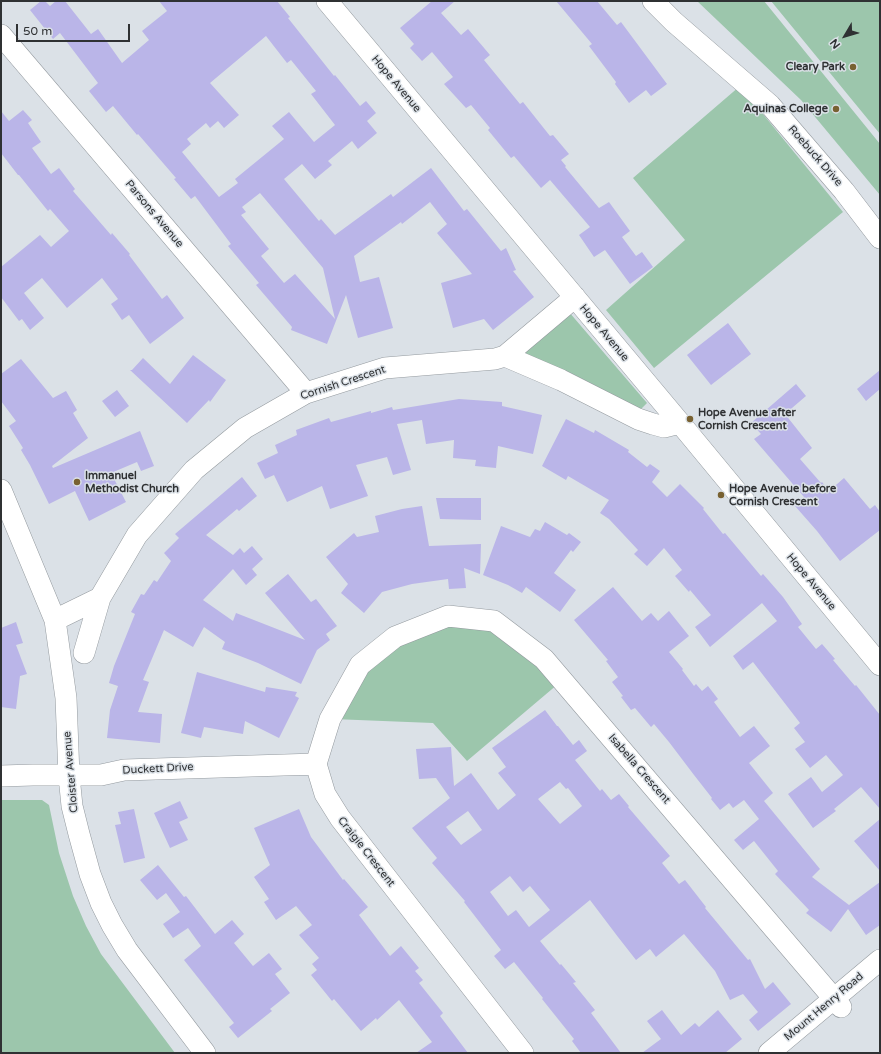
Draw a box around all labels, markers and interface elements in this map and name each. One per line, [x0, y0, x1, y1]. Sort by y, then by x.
scale bar [18, 16, 132, 42]
north arrow [825, 16, 865, 56]
text: 50 m [23, 24, 52, 38]
text: N [827, 36, 843, 51]
street label: Hope Avenue [368, 53, 424, 115]
place label: Cleary Park [786, 60, 845, 74]
marker: Cleary Park [848, 62, 858, 72]
place label: Aquinas College [743, 102, 828, 116]
marker: Aquinas College [831, 104, 841, 114]
street label: Roebuck Drive [785, 123, 845, 189]
street label: Parsons Avenue [122, 178, 186, 250]
street label: Hope Avenue [576, 302, 632, 364]
street label: Cornish Crescent [299, 363, 387, 403]
place label: Hope Avenue after Cornish Crescent [698, 406, 796, 432]
marker: Hope Avenue after Cornish Crescent [685, 414, 695, 424]
place label: Immanuel Methodist Church [85, 469, 179, 495]
marker: Immanuel Methodist Church [72, 477, 82, 487]
place label: Hope Avenue before Cornish Crescent [729, 482, 836, 508]
marker: Hope Avenue before Cornish Crescent [716, 490, 726, 500]
street label: Hope Avenue [783, 551, 839, 613]
street label: Cloister Avenue [61, 731, 81, 813]
street label: Isabella Crescent [605, 731, 673, 807]
street label: Duckett Drive [122, 761, 194, 777]
street label: Craigie Crescent [335, 814, 397, 890]
street label: Mount Henry Road [782, 970, 866, 1044]

